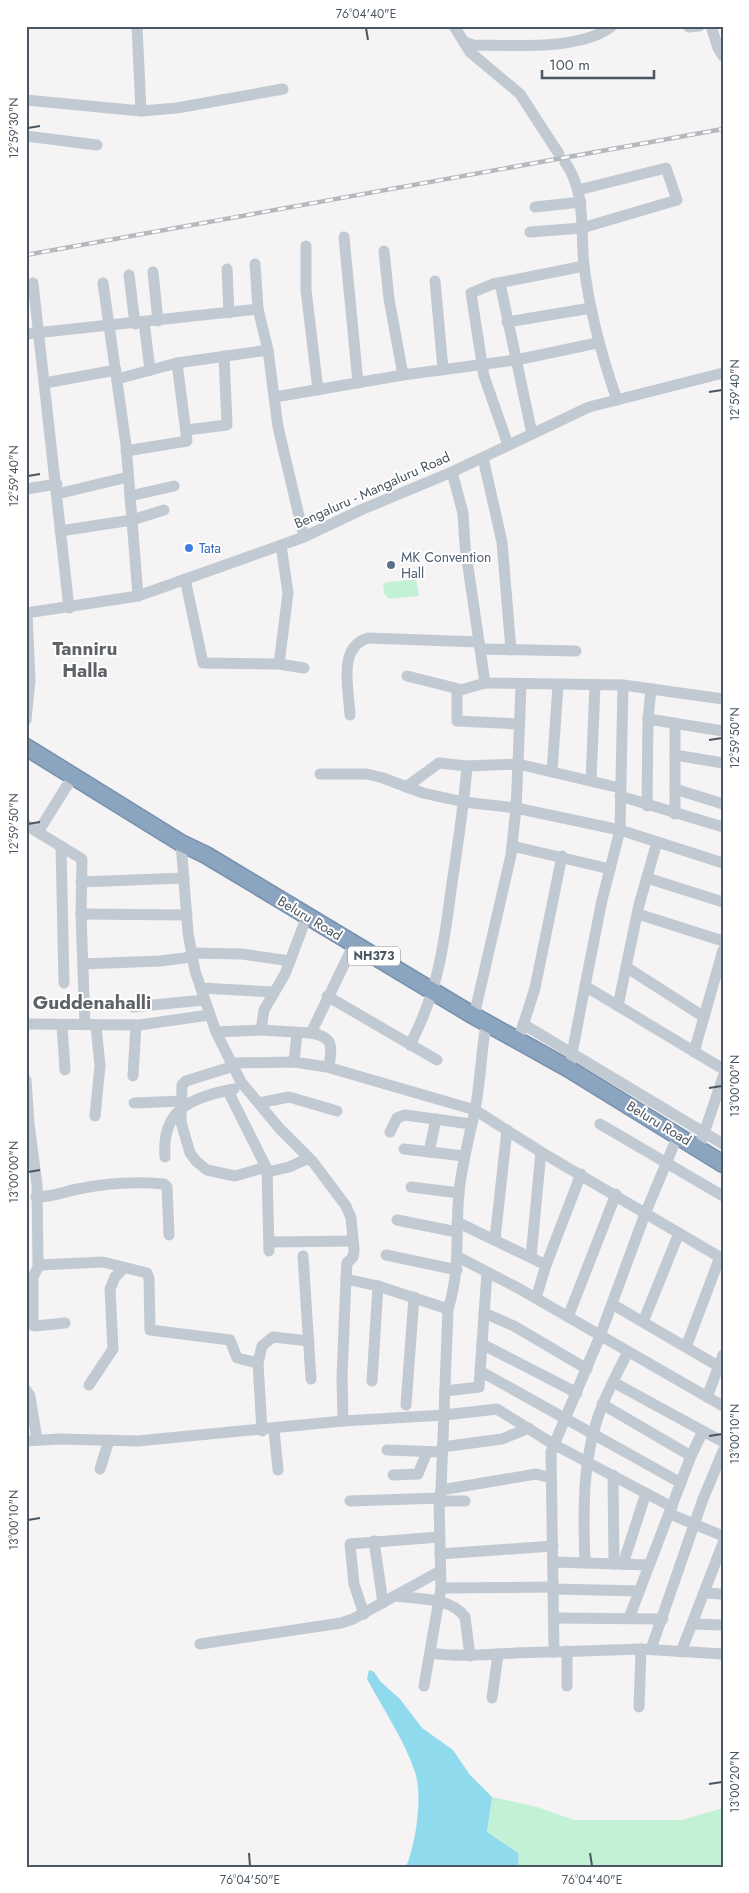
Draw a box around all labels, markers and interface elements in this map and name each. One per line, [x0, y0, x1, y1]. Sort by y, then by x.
text: 76°04'40"E [336, 5, 396, 23]
scale bar [542, 48, 654, 80]
text: 100 m [549, 54, 590, 76]
text: 12°59'30"N [5, 97, 23, 159]
text: 12°59'40"N [726, 359, 744, 421]
text: 12°59'40"N [5, 445, 23, 507]
street label: Bengaluru - Mangaluru Road [291, 447, 453, 533]
place label: Tata [199, 538, 221, 558]
marker: Tata [183, 542, 195, 554]
place label: MK Convention Hall [401, 547, 491, 583]
marker: MK Convention Hall [385, 559, 397, 571]
district label: Tanniru Halla [53, 635, 117, 684]
text: 12°59'50"N [726, 707, 744, 769]
text: 12°59'50"N [5, 793, 23, 855]
street label: Beluru Road [274, 891, 346, 945]
road number: NH373 [348, 946, 400, 966]
district label: Guddenahalli [33, 989, 151, 1016]
text: 13°00'00"N [726, 1055, 744, 1117]
street label: Beluru Road [623, 1096, 695, 1150]
text: 13°00'00"N [5, 1141, 23, 1203]
text: 13°00'10"N [726, 1404, 744, 1464]
text: 13°00'10"N [5, 1490, 23, 1550]
text: 13°00'20"N [726, 1751, 744, 1813]
text: 76°04'50"E [220, 1871, 280, 1889]
text: 76°04'40"E [562, 1871, 622, 1889]

